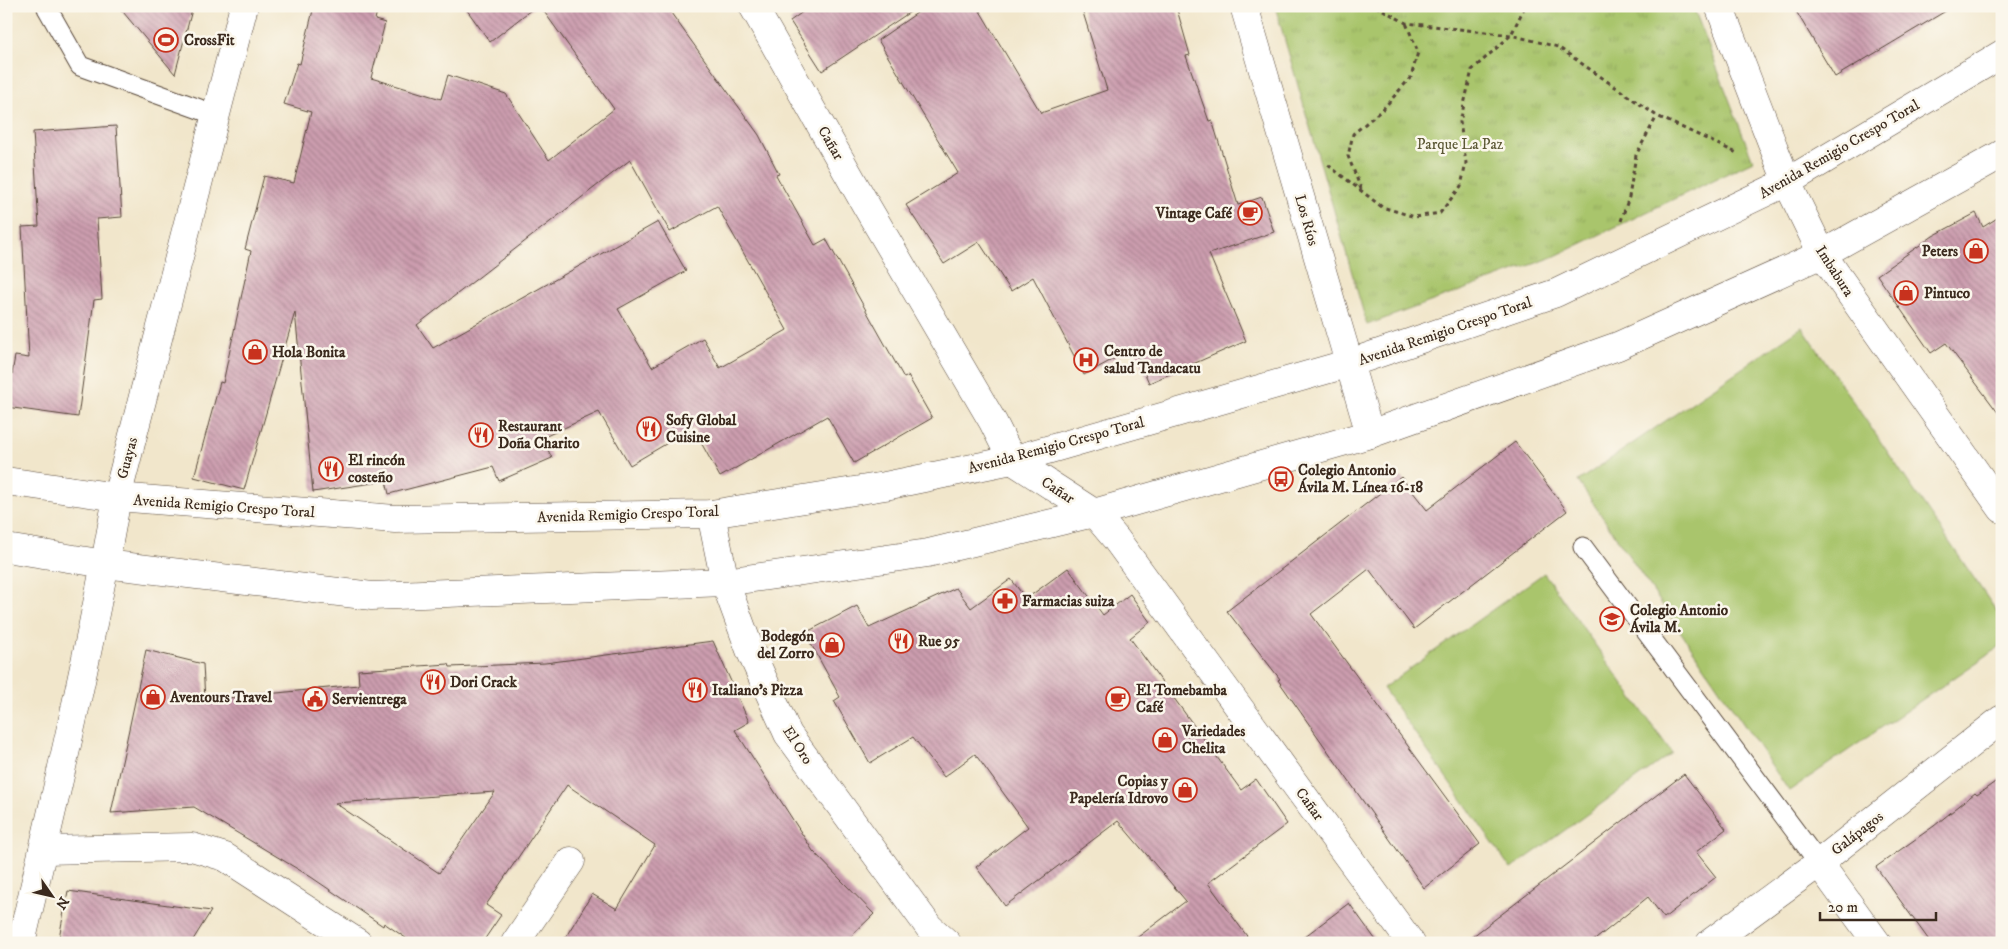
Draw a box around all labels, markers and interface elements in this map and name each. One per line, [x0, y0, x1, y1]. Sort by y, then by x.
sports icon: CrossFit [153, 27, 179, 53]
place label: CrossFit [184, 31, 235, 50]
street label: Avenida Remigio Crespo Toral [1756, 95, 1923, 203]
street label: Cañar [813, 123, 848, 164]
park label: Parque La Paz [1417, 135, 1504, 154]
street label: Los Ríos [1290, 192, 1323, 248]
cafe icon: Vintage Café [1237, 200, 1263, 226]
place label: Vintage Café [1155, 204, 1233, 223]
shop icon: Peters [1963, 238, 1989, 264]
street label: Imbabura [1811, 242, 1858, 301]
place label: Peters [1922, 242, 1958, 261]
shop icon: Pintuco [1893, 280, 1919, 306]
place label: Pintuco [1924, 284, 1971, 303]
street label: Avenida Remigio Crespo Toral [1356, 293, 1535, 370]
shop icon: Hola Bonita [242, 339, 268, 365]
place label: Centro de salud Tandacatu [1104, 342, 1201, 378]
place label: Hola Bonita [272, 343, 346, 362]
hospital icon: Centro de salud Tandacatu [1073, 347, 1099, 373]
place label: Sofy Global Cuisine [666, 411, 737, 447]
street label: Avenida Remigio Crespo Toral [966, 413, 1147, 478]
restaurant icon: Sofy Global Cuisine [636, 416, 662, 442]
place label: Restaurant Doña Charito [498, 417, 580, 453]
restaurant icon: Restaurant Doña Charito [468, 422, 494, 448]
street label: Guayas [113, 435, 142, 481]
place label: El rincón costeño [348, 451, 405, 487]
restaurant icon: El rincón costeño [318, 456, 344, 482]
place label: Colegio Antonio Ávila M. Línea 16-18 [1297, 461, 1423, 497]
bus stop icon: Colegio Antonio Ávila M. Línea 16-18 [1268, 466, 1294, 492]
street label: Cañar [1037, 473, 1078, 508]
street label: Avenida Remigio Crespo Toral [133, 491, 316, 522]
street label: Avenida Remigio Crespo Toral [537, 502, 720, 527]
pharmacy icon: Farmacias suiza [992, 588, 1018, 614]
place label: Farmacias suiza [1022, 592, 1115, 611]
place label: Colegio Antonio Ávila M. [1629, 601, 1729, 637]
school or university icon: Colegio Antonio Ávila M. [1599, 606, 1625, 632]
place label: Bodegón del Zorro [757, 627, 815, 663]
restaurant icon: Rue 95 [888, 628, 914, 654]
shop icon: Bodegón del Zorro [819, 632, 845, 658]
place label: Rue 95 [918, 632, 960, 651]
restaurant icon: Dori Crack [420, 669, 446, 695]
place label: Dori Crack [450, 673, 517, 692]
restaurant icon: Italiano's Pizza [682, 677, 708, 703]
place label: Italiano's Pizza [712, 681, 803, 700]
place label: El Tomebamba Café [1136, 681, 1227, 717]
shop icon: Aventours Travel [140, 684, 166, 710]
public building icon: Servientrega [302, 686, 328, 712]
cafe icon: El Tomebamba Café [1105, 686, 1131, 712]
place label: Aventours Travel [169, 688, 272, 707]
place label: Servientrega [332, 690, 407, 709]
place label: Variedades Chelita [1181, 722, 1245, 758]
street label: El Oro [778, 723, 817, 768]
shop icon: Variedades Chelita [1152, 727, 1178, 753]
place label: Copias y Papelería Idrovo [1069, 772, 1169, 808]
shop icon: Copias y Papelería Idrovo [1172, 777, 1198, 803]
street label: Cañar [1291, 784, 1328, 825]
street label: Galápagos [1827, 807, 1887, 860]
north arrow [28, 872, 78, 922]
scale bar [1820, 889, 1937, 921]
text: N [51, 893, 73, 913]
text: 20 m [1828, 898, 1858, 917]

